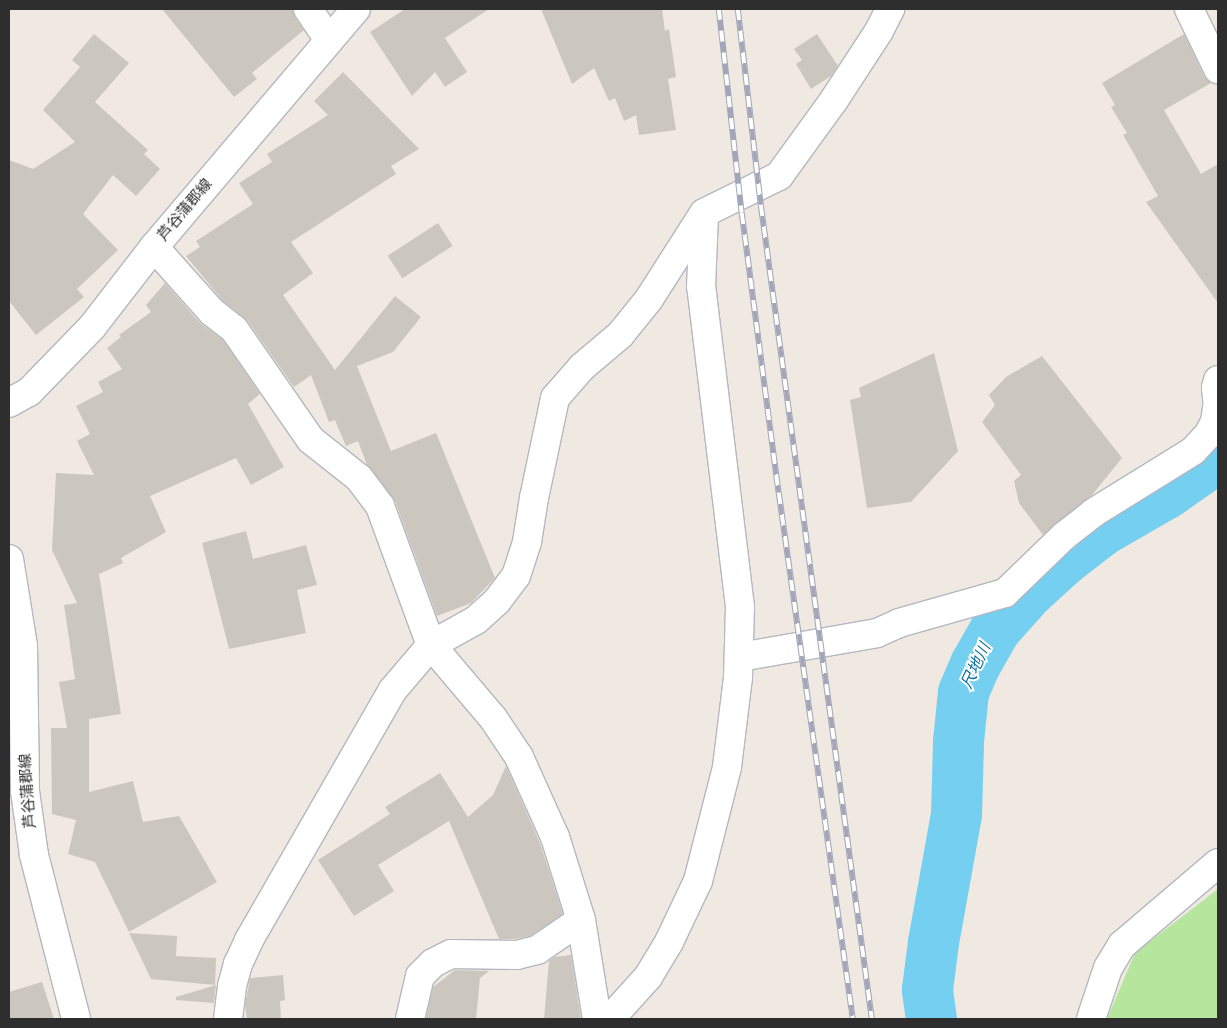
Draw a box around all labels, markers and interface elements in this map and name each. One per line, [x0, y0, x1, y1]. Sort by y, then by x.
street label: 芦谷蒲郡線 [154, 175, 216, 245]
water label: 尺地川 [957, 640, 995, 692]
street label: 芦谷蒲郡線 [16, 753, 40, 829]

